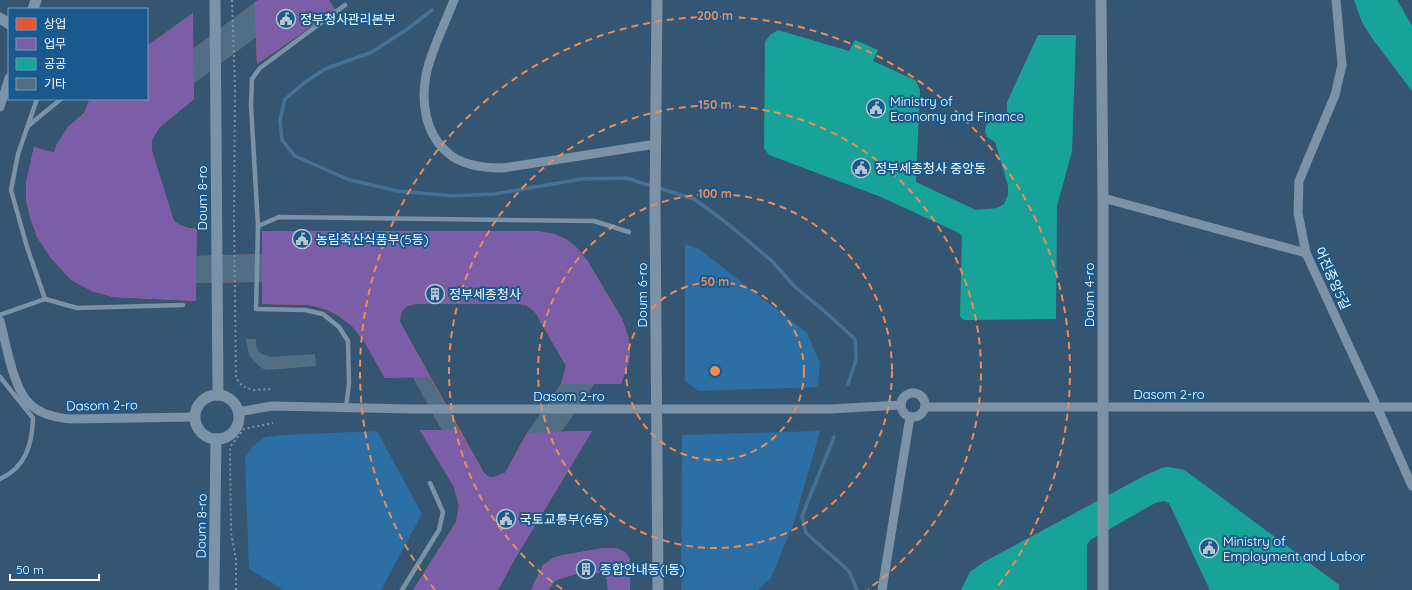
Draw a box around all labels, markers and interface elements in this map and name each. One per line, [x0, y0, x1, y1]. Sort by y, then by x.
legend [8, 8, 148, 100]
public building icon: 정부청사관리본부 [275, 8, 297, 30]
text: 200 m [697, 8, 733, 23]
place label: 정부청사관리본부 [300, 11, 396, 27]
text: 상업 [44, 16, 66, 31]
text: 업무 [44, 36, 66, 51]
text: 공공 [44, 56, 66, 71]
text: 기타 [44, 76, 66, 91]
place label: Ministry of Economy and Finance [890, 93, 1024, 124]
text: 150 m [698, 97, 732, 112]
public building icon: Ministry of Economy and Finance [865, 97, 887, 119]
public building icon: 정부세종청사 중앙동 [850, 157, 872, 179]
place label: 정부세종청사 중앙동 [875, 160, 986, 176]
street label: Doum 8-ro [194, 165, 210, 230]
text: 100 m [698, 186, 732, 201]
public building icon: 농림축산식품부(5동) [291, 228, 313, 250]
place label: 농림축산식품부(5동) [316, 231, 429, 247]
street label: 어진중앙5길 [1312, 244, 1354, 312]
street label: Doum 6-ro [634, 262, 650, 327]
street label: Doum 4-ro [1081, 263, 1097, 327]
text: 50 m [701, 274, 729, 289]
building icon: 정부세종청사 [424, 283, 446, 305]
place label: 정부세종청사 [449, 286, 521, 302]
centre of rings [708, 364, 722, 378]
street label: Dasom 2-ro [1133, 386, 1205, 402]
street label: Dasom 2-ro [533, 388, 605, 404]
street label: Dasom 2-ro [66, 396, 138, 414]
street label: Doum 8-ro [192, 493, 210, 559]
public building icon: 국토교통부(6동) [495, 508, 517, 530]
place label: 국토교통부(6동) [520, 511, 609, 527]
place label: Ministry of Employment and Labor [1223, 533, 1365, 564]
public building icon: Ministry of Employment and Labor [1198, 537, 1220, 559]
scale bar [10, 556, 99, 582]
building icon: 종합안내동(I동) [575, 558, 597, 580]
place label: 종합안내동(I동) [600, 561, 685, 577]
text: 50 m [16, 562, 44, 577]

